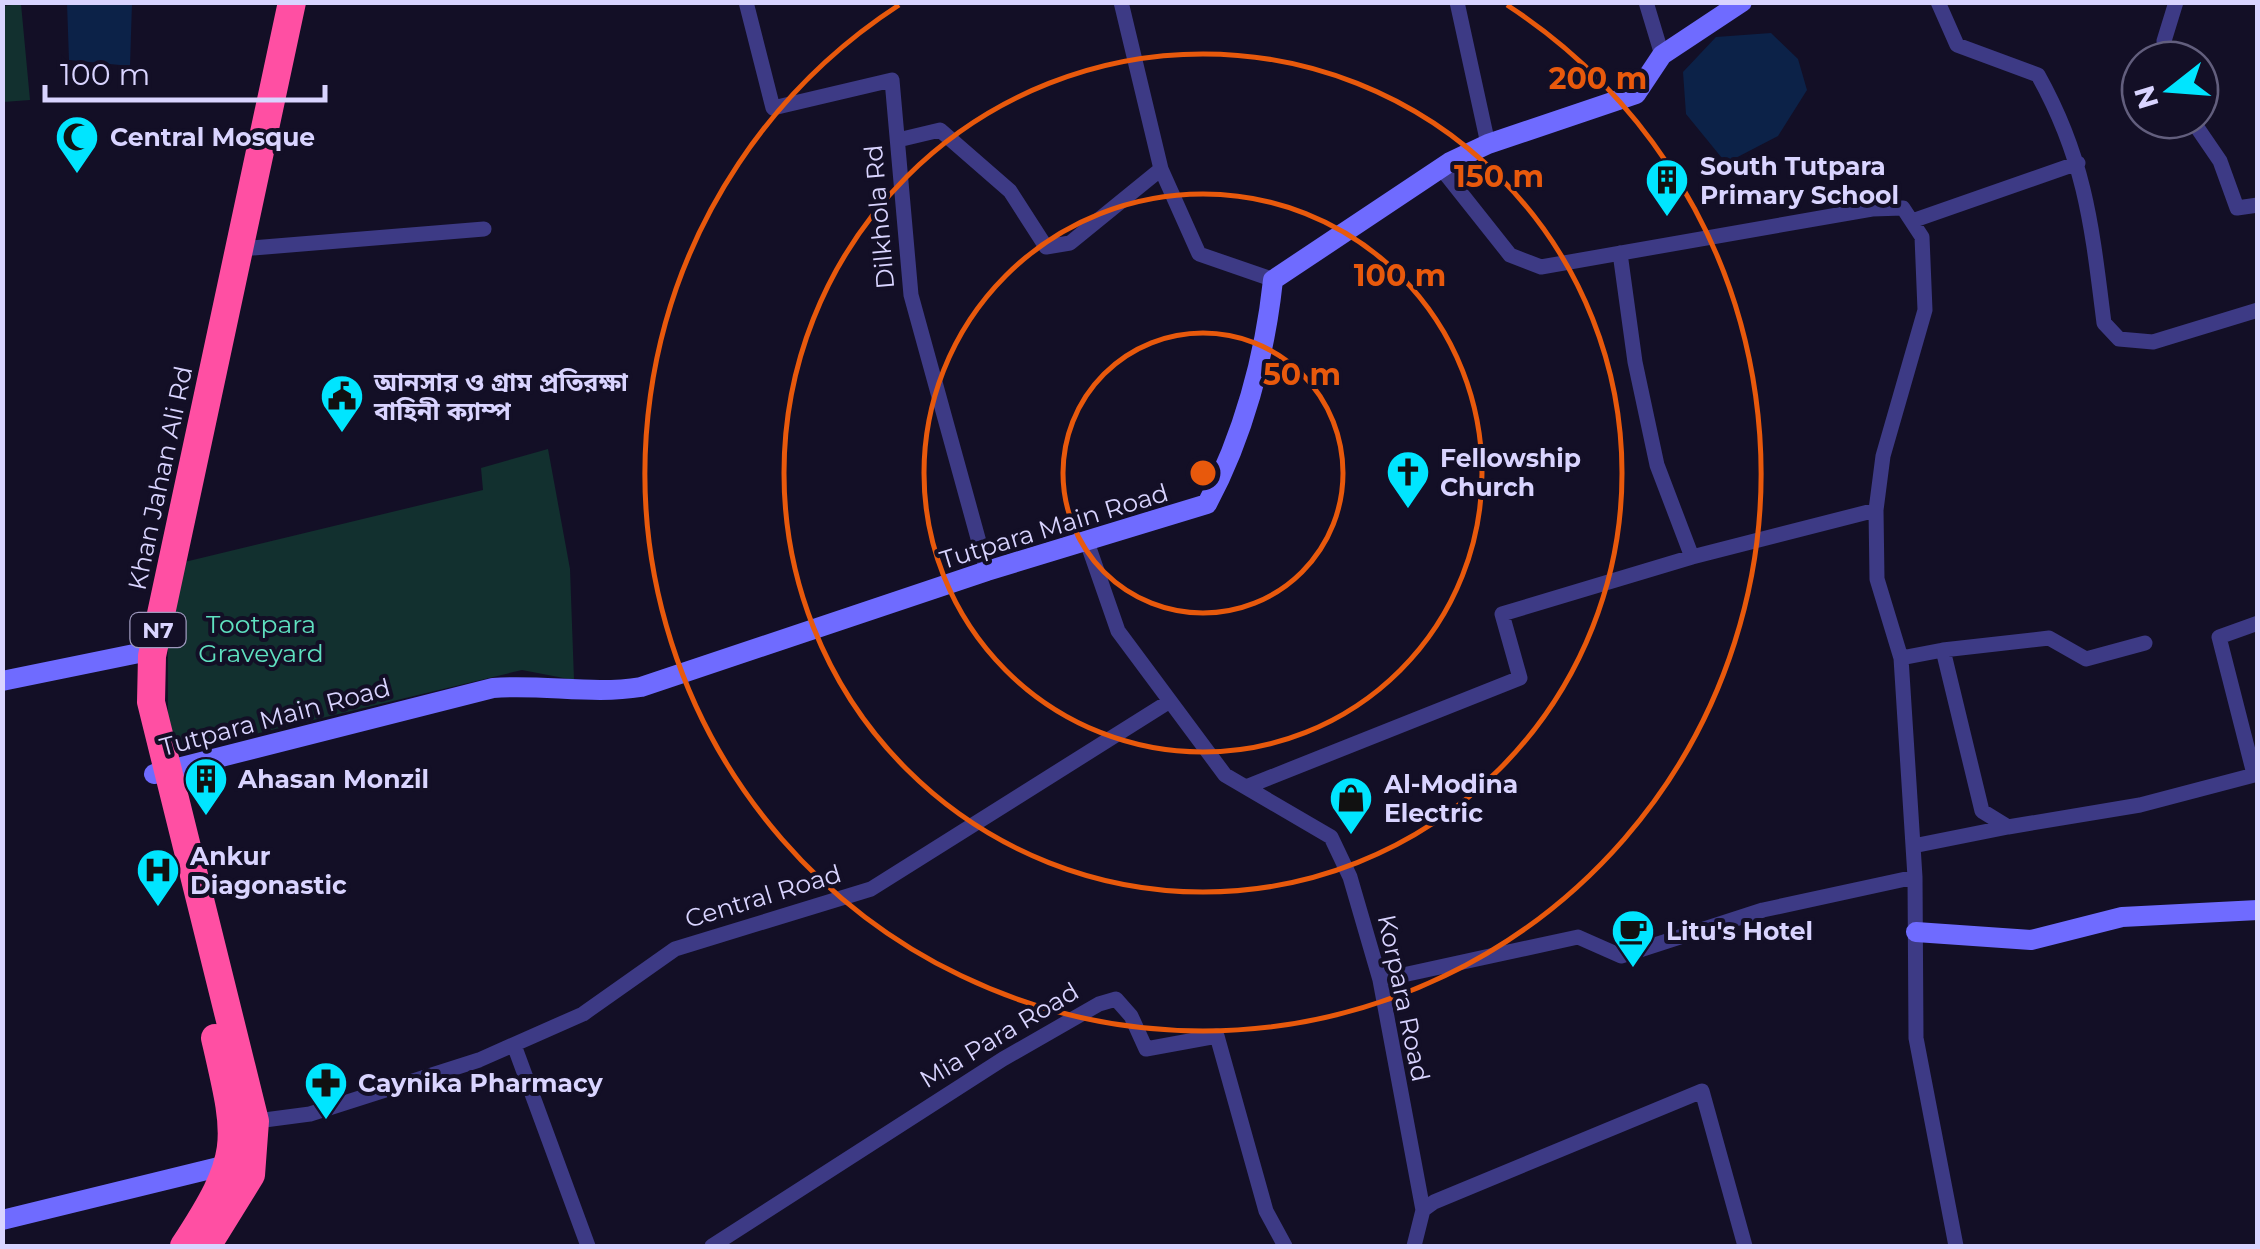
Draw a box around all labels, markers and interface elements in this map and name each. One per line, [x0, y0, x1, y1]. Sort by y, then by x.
scale bar [45, 40, 325, 102]
north arrow [2120, 40, 2220, 140]
text: 100 m [60, 56, 150, 93]
text: 200 m [1549, 60, 1647, 97]
text: N [2127, 82, 2166, 113]
mosque icon: Central Mosque [54, 114, 100, 175]
place label: Central Mosque [110, 122, 315, 152]
street label: Dilkhola Rd [858, 144, 900, 290]
place label: South Tutpara Primary School [1700, 151, 1899, 210]
building icon: South Tutpara Primary School [1644, 157, 1690, 218]
text: 150 m [1454, 158, 1544, 195]
text: 100 m [1354, 257, 1446, 294]
text: 50 m [1263, 356, 1341, 393]
street label: Khan Jahan Ali Rd [122, 363, 198, 593]
place label: আনসার ও গ্রাম প্রতিরক্ষা বাহিনী ক্যাম্প [373, 367, 629, 426]
public building icon: আনসার ও গ্রাম প্রতিরক্ষা বাহিনী ক্যাম্প [319, 373, 365, 434]
place label: Fellowship Church [1440, 443, 1581, 502]
church icon: Fellowship Church [1385, 449, 1431, 510]
centre of rings [1185, 455, 1221, 491]
street label: Tutpara Main Road [936, 477, 1172, 575]
park label: Tootpara Graveyard [198, 609, 324, 668]
road number: N7 [130, 613, 186, 647]
street label: Tutpara Main Road [157, 672, 393, 762]
building icon: Ahasan Monzil [183, 756, 229, 817]
place label: Ahasan Monzil [237, 764, 429, 794]
place label: Al-Modina Electric [1383, 769, 1518, 828]
shop icon: Al-Modina Electric [1328, 775, 1374, 836]
place label: Ankur Diagonastic [189, 841, 347, 900]
hospital icon: Ankur Diagonastic [135, 847, 181, 908]
street label: Central Road [681, 858, 845, 934]
cafe icon: Litu's Hotel [1610, 908, 1656, 969]
street label: Korpara Road [1372, 912, 1436, 1084]
place label: Litu's Hotel [1666, 916, 1813, 946]
street label: Mia Para Road [914, 976, 1084, 1094]
pharmacy icon: Caynika Pharmacy [303, 1060, 349, 1121]
place label: Caynika Pharmacy [358, 1068, 604, 1098]

